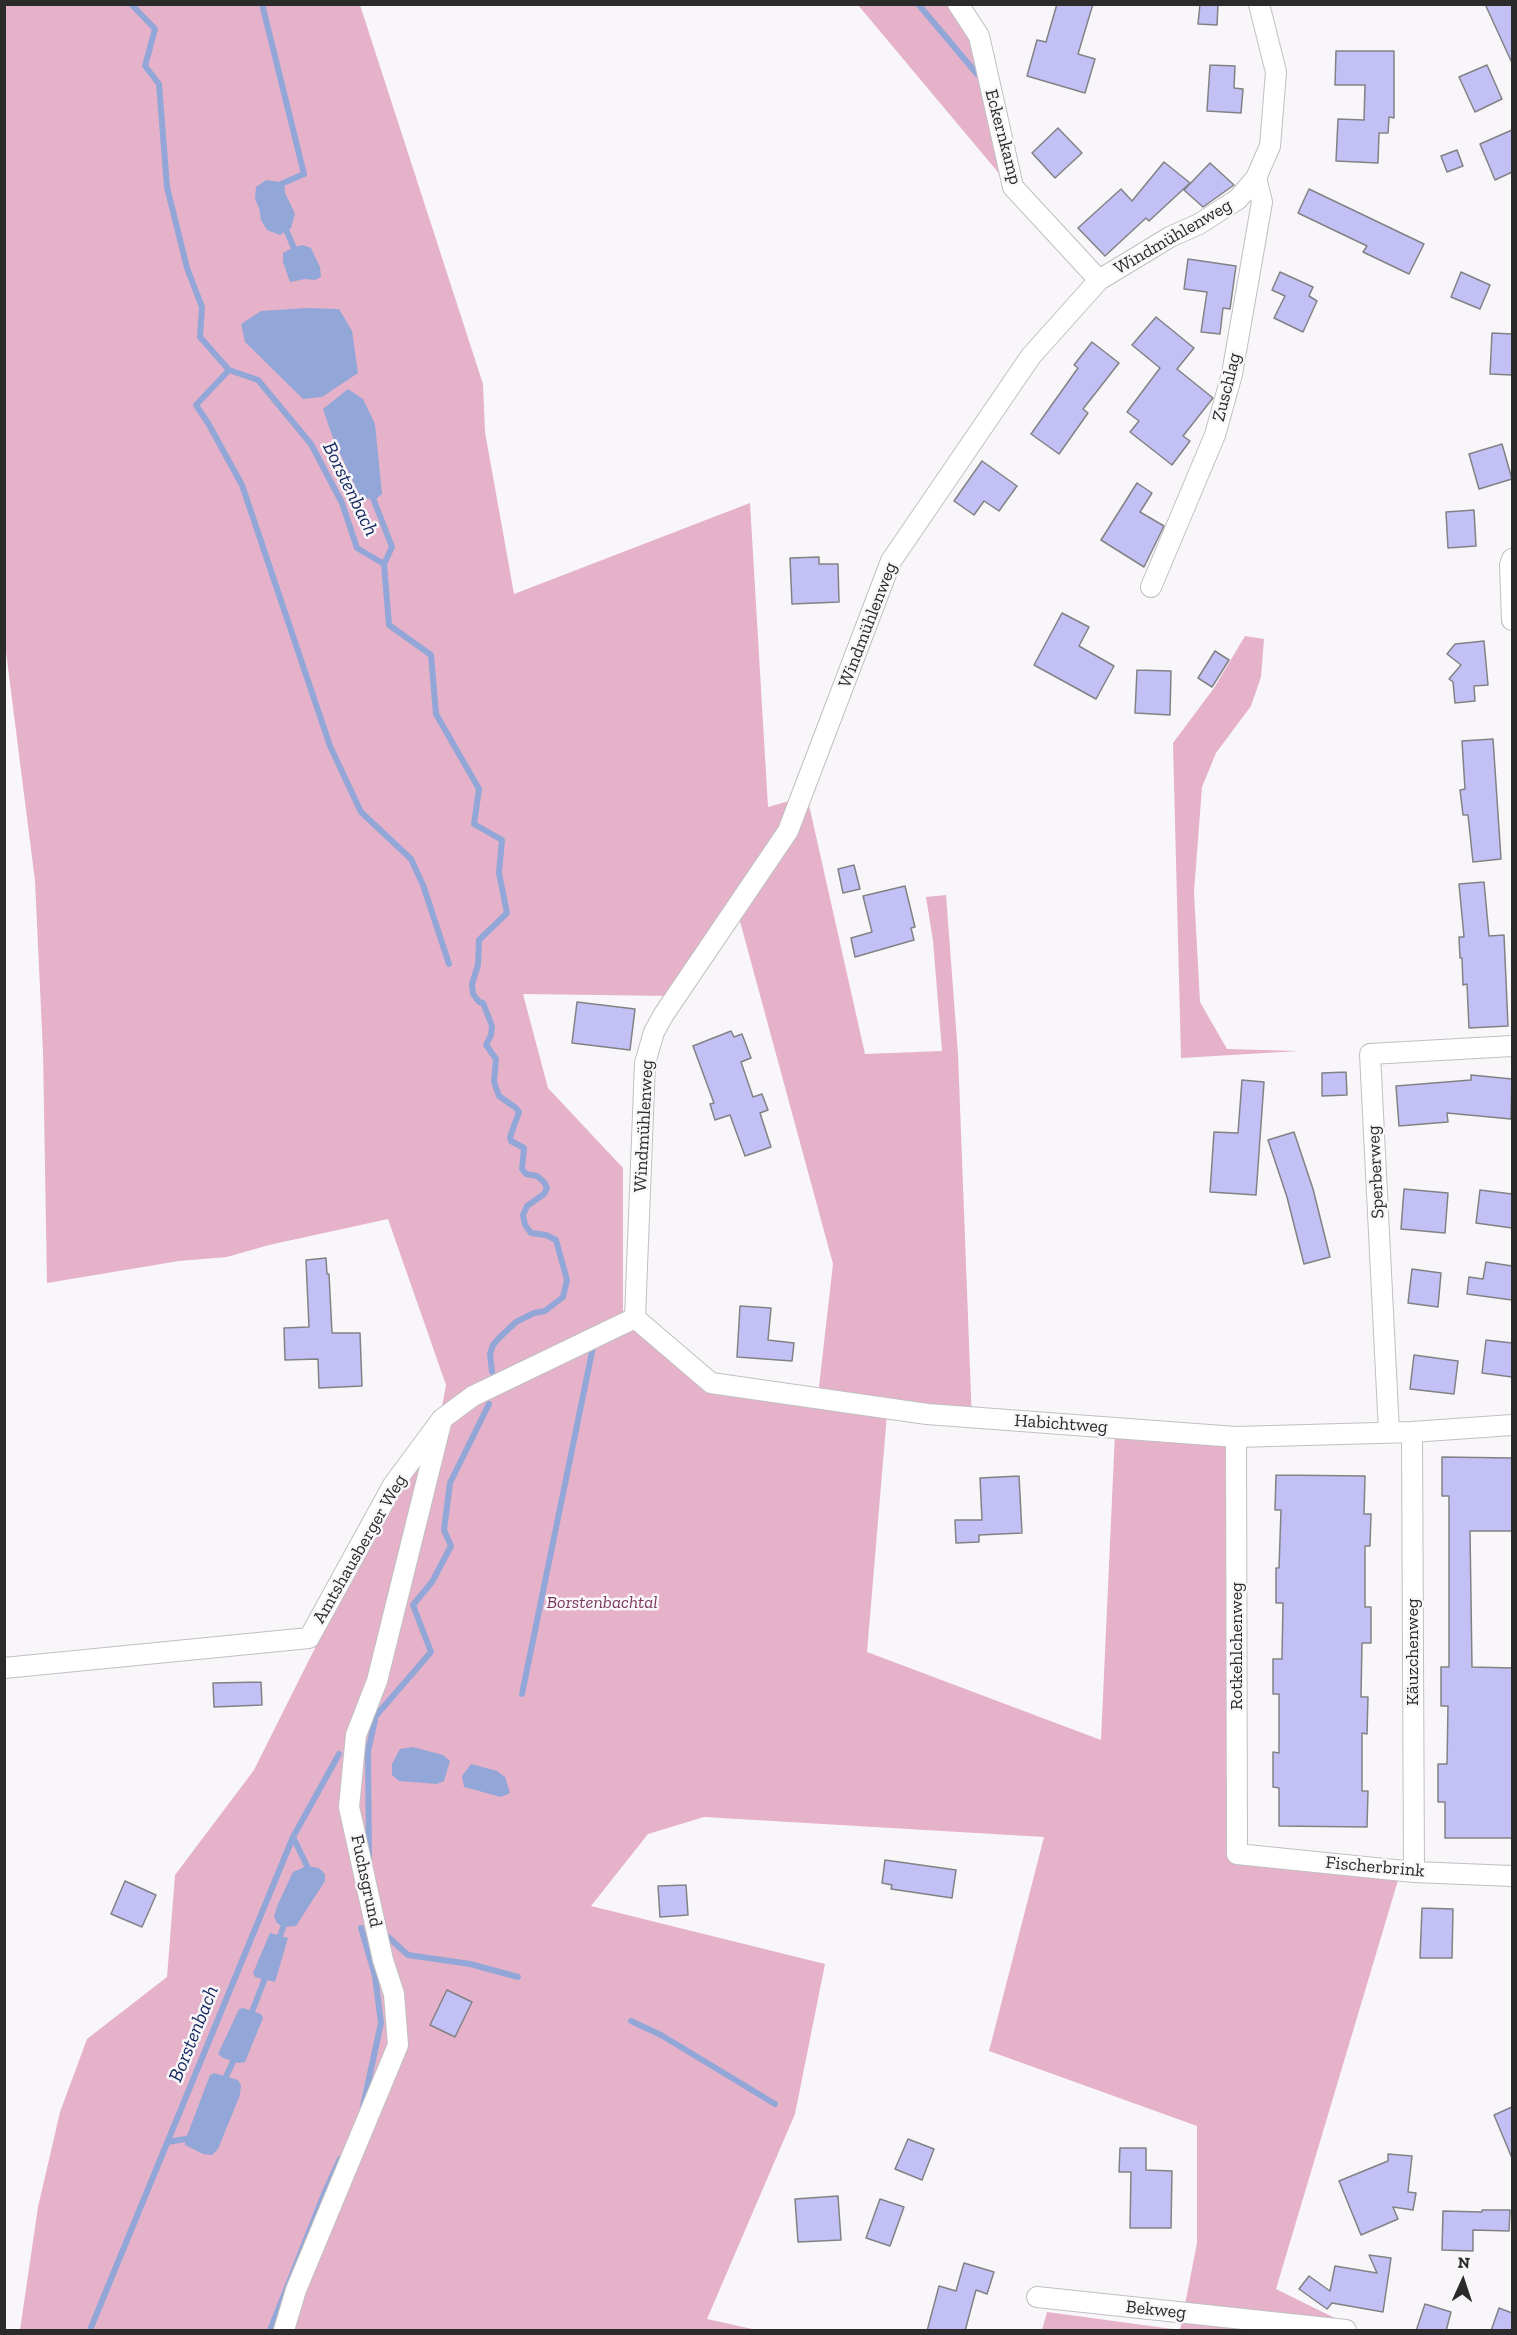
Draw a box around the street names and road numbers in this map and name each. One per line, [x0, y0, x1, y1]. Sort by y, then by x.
street label: Eckernkamp [980, 87, 1026, 187]
street label: Windmühlenweg [1110, 194, 1236, 280]
street label: Zuschlag [1208, 350, 1246, 424]
street label: Windmühlenweg [834, 559, 902, 691]
street label: Windmühlenweg [630, 1059, 658, 1193]
street label: Sperberweg [1363, 1125, 1389, 1219]
street label: Habichtweg [1013, 1410, 1109, 1438]
street label: Amtshausberger Weg [309, 1471, 411, 1627]
street label: Rotkehlchenweg [1226, 1582, 1248, 1710]
street label: Käuzchenweg [1402, 1598, 1424, 1706]
street label: Fuchsgrund [346, 1833, 386, 1929]
street label: Fischerbrink [1325, 1852, 1425, 1882]
street label: Bekweg [1125, 2296, 1187, 2324]

